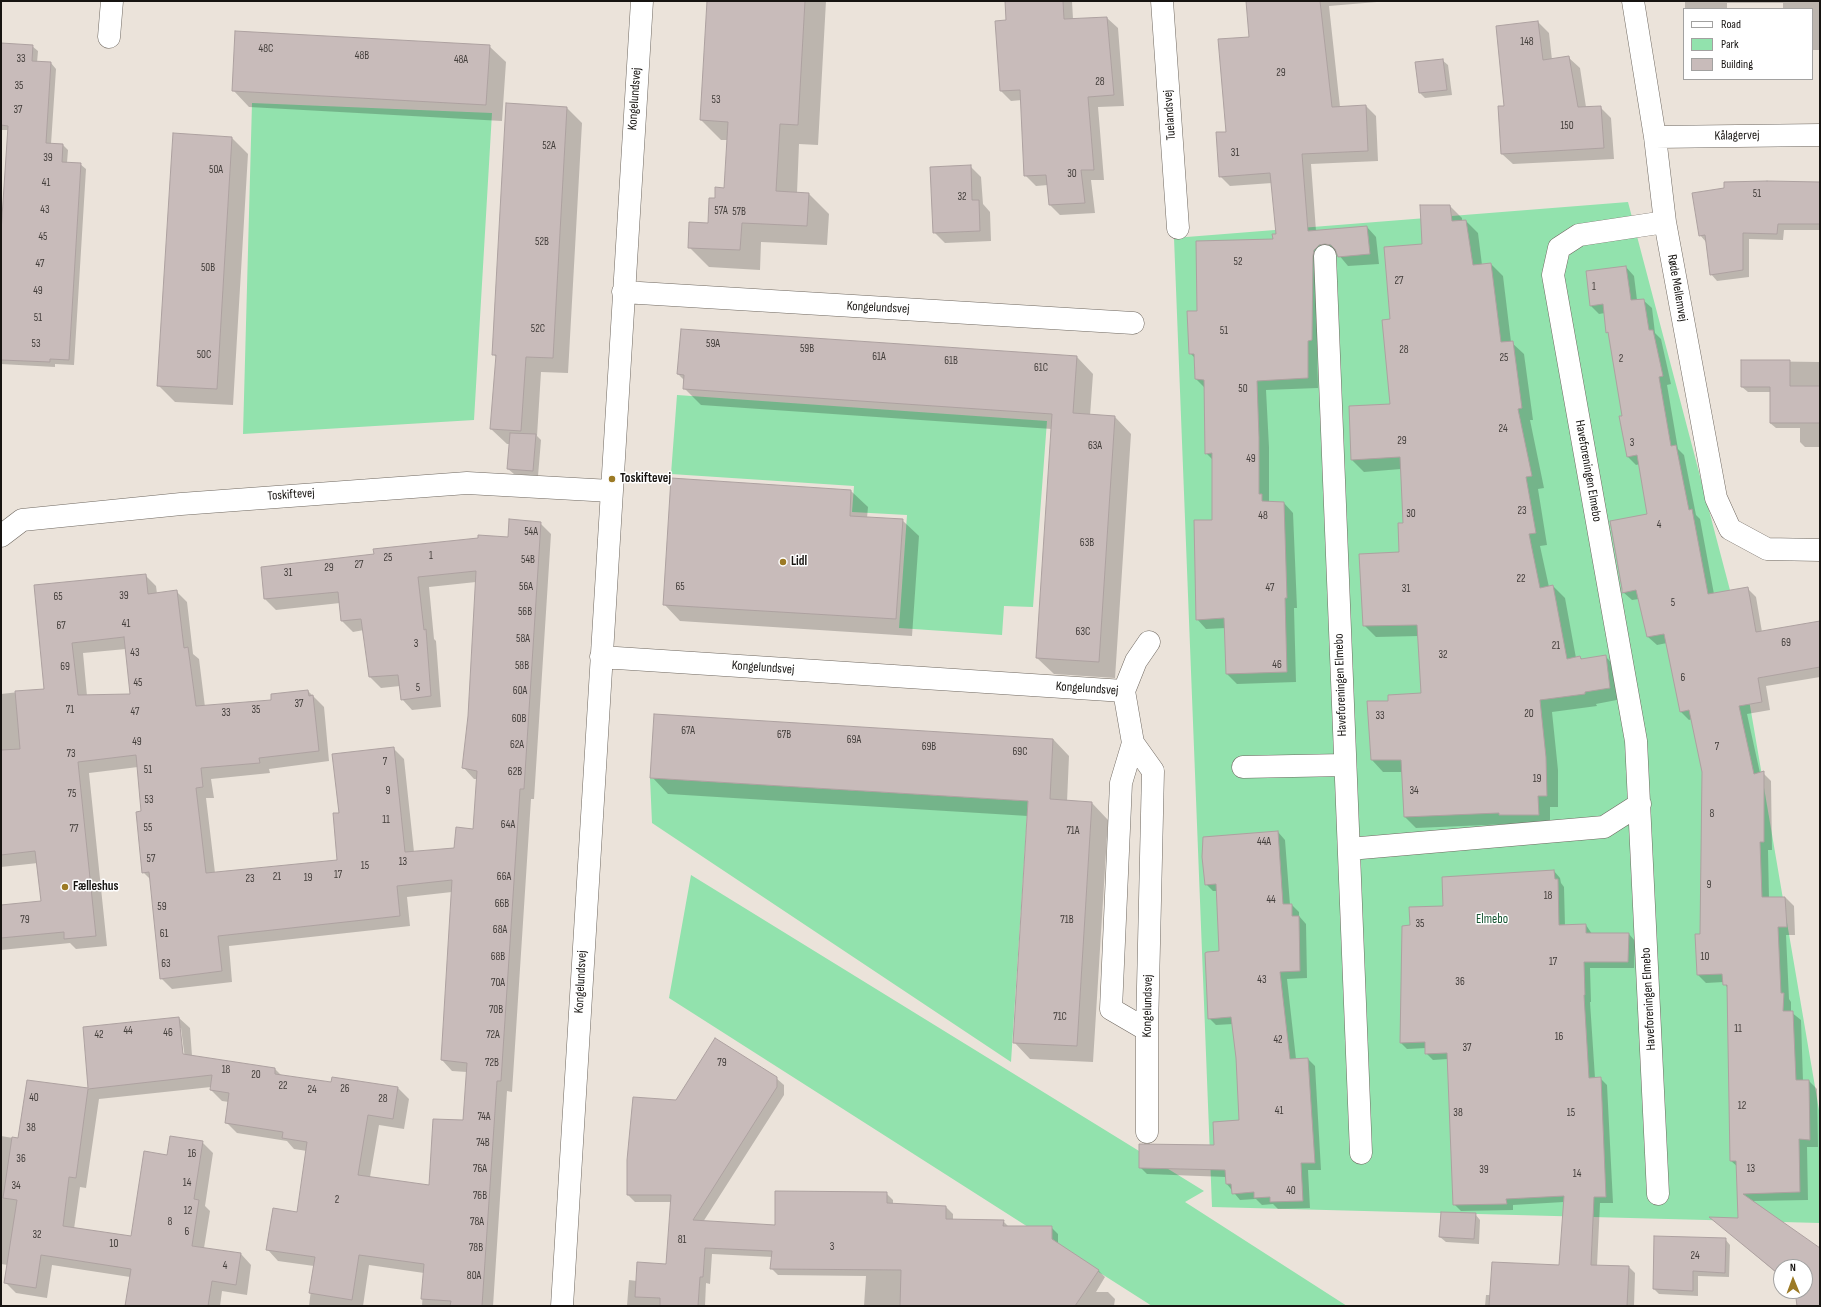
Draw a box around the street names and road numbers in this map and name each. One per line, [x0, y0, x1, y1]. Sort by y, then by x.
street label: Kongelundsvej [625, 67, 645, 131]
street label: Tuelandsvej [1160, 89, 1180, 141]
street label: Kålagervej [1714, 128, 1760, 144]
street label: Røde Mellemvej [1663, 253, 1691, 323]
street label: Kongelundsvej [846, 299, 910, 317]
street label: Haveforeningen Elmebo [1571, 419, 1605, 523]
street label: Toskiftevej [267, 486, 315, 504]
street label: Haveforeningen Elmebo [1331, 633, 1351, 737]
street label: Kongelundsvej [731, 658, 795, 678]
street label: Kongelundsvej [1055, 679, 1119, 699]
street label: Haveforeningen Elmebo [1639, 947, 1659, 1051]
street label: Kongelundsvej [572, 950, 590, 1014]
street label: Kongelundsvej [1140, 974, 1156, 1038]

